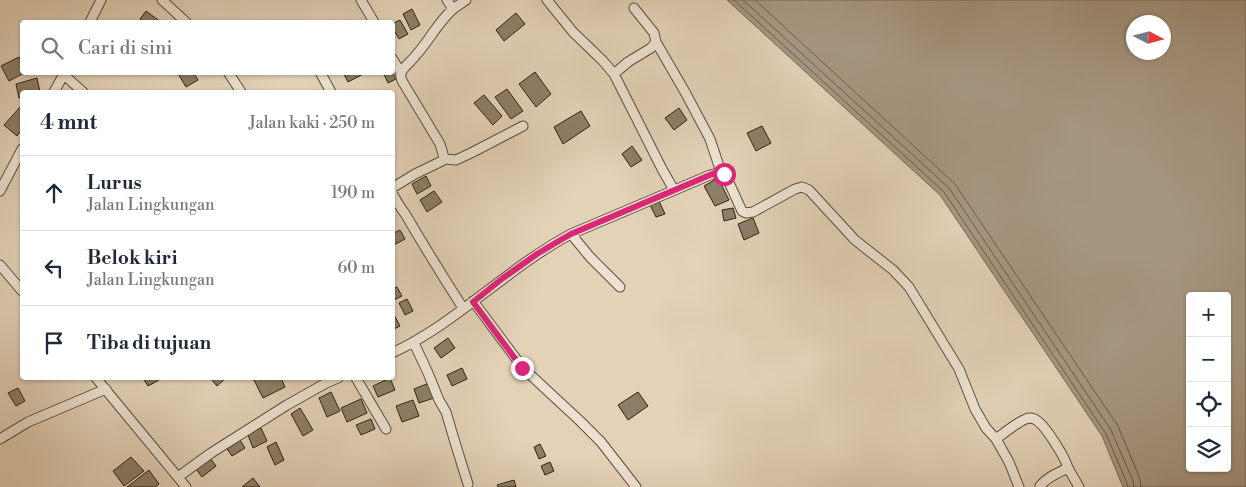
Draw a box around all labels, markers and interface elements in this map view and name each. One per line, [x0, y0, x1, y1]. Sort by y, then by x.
north arrow [1126, 15, 1171, 60]
search box [20, 20, 395, 75]
icon: search [38, 34, 66, 62]
text: Cari di sini [78, 36, 173, 60]
text: 4 mnt [40, 110, 97, 136]
text: Jalan kaki · 250 m [249, 113, 375, 133]
route start [713, 163, 736, 186]
text: Lurus [87, 171, 142, 195]
icon: ahead [40, 179, 68, 207]
text: 190 m [331, 183, 375, 203]
text: Jalan Lingkungan [87, 195, 215, 215]
text: Belok kiri [87, 246, 177, 270]
icon: left [40, 254, 68, 282]
text: 60 m [337, 258, 375, 278]
text: Jalan Lingkungan [87, 270, 215, 290]
map controls [1186, 292, 1231, 472]
button: + [1186, 292, 1231, 337]
icon: arrive [40, 329, 68, 357]
text: Tiba di tujuan [87, 331, 211, 355]
button: − [1186, 337, 1231, 382]
route end [511, 357, 534, 380]
button: locate [1186, 382, 1231, 427]
button: layers [1186, 427, 1231, 472]

